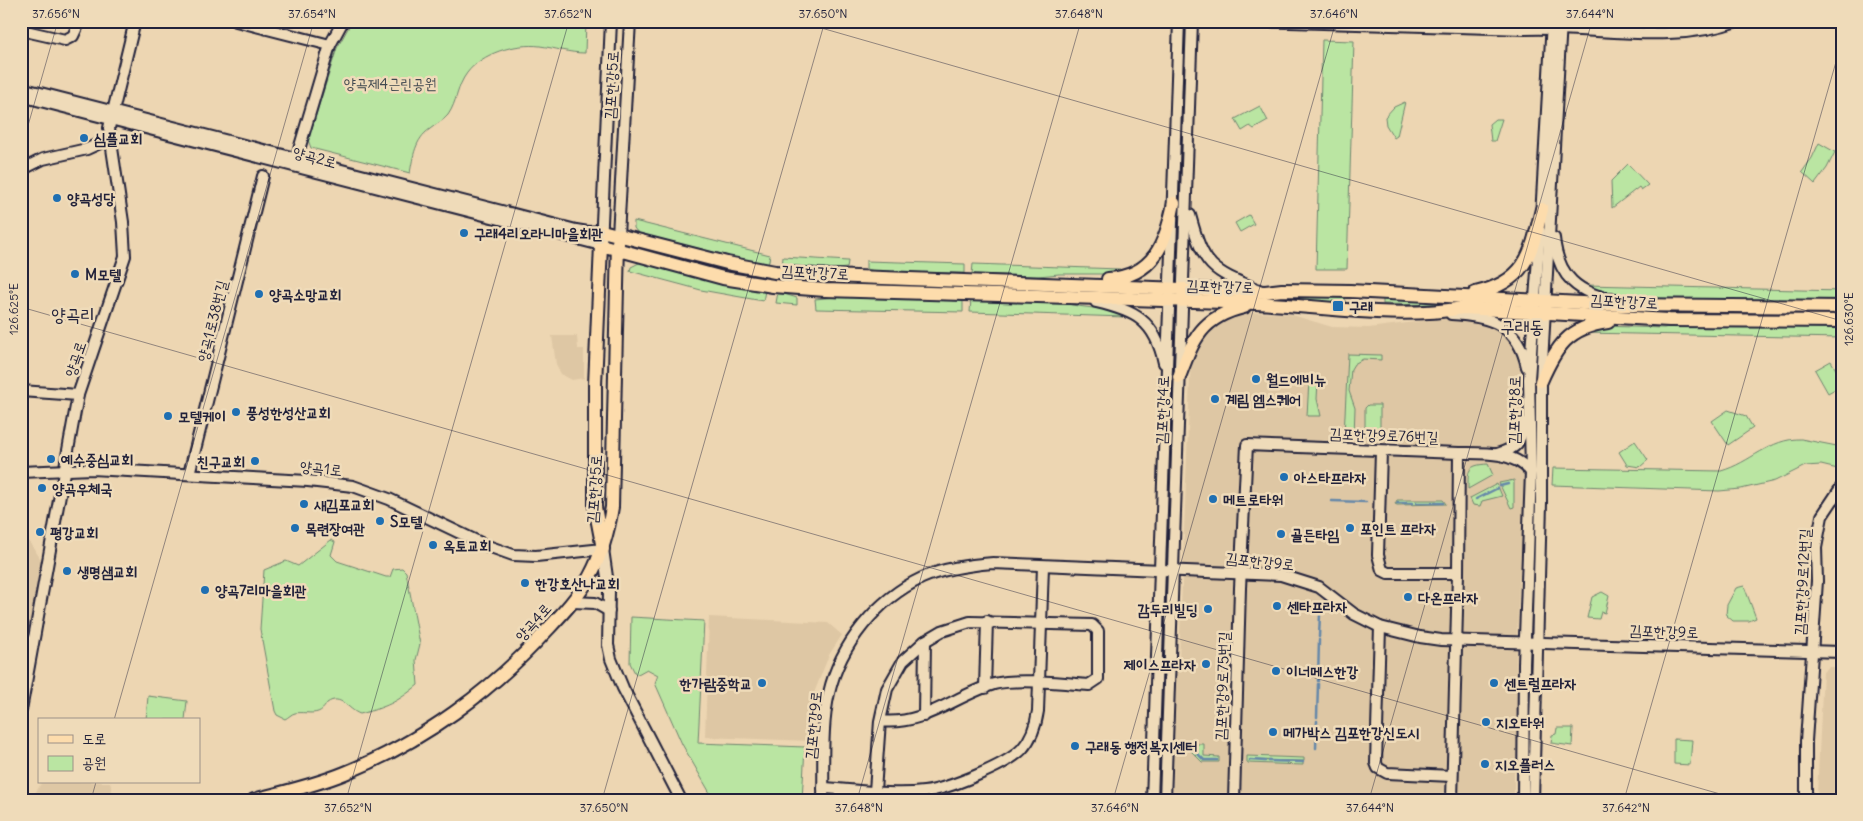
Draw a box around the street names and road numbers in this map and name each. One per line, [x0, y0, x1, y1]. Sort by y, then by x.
street label: 김포한강5로 [600, 50, 622, 120]
street label: 양곡2로 [291, 142, 339, 172]
street label: 김포한강7로 [781, 261, 849, 283]
street label: 김포한강7로 [1186, 275, 1254, 297]
street label: 양곡1로38번길 [193, 278, 231, 364]
street label: 김포한강7로 [1590, 290, 1658, 312]
street label: 양곡로 [60, 339, 90, 379]
street label: 김포한강4로 [1151, 375, 1173, 445]
street label: 김포한강8로 [1504, 375, 1524, 445]
street label: 김포한강9로76번길 [1329, 424, 1439, 446]
street label: 김포한강5로 [582, 454, 606, 524]
street label: 양곡1로 [299, 456, 343, 480]
street label: 김포한강9로12번길 [1790, 528, 1814, 636]
street label: 김포한강9로 [1225, 548, 1295, 574]
street label: 양곡4로 [511, 599, 555, 645]
street label: 김포한강9로 [1629, 620, 1699, 642]
street label: 김포한강9로75번길 [1211, 631, 1233, 741]
street label: 김포한강9로 [801, 690, 825, 760]

